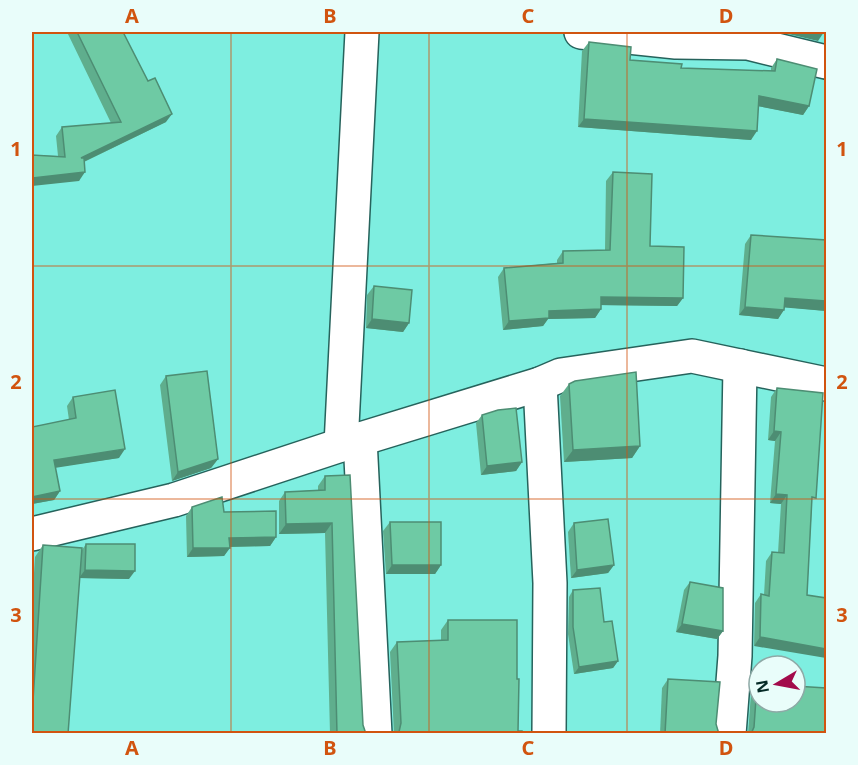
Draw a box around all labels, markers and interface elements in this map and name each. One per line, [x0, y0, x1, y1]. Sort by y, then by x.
text: A [125, 2, 139, 29]
text: B [323, 2, 337, 29]
text: C [522, 2, 535, 29]
text: D [719, 2, 733, 29]
text: 1 [10, 135, 22, 162]
text: 1 [836, 135, 848, 162]
text: 2 [10, 368, 22, 395]
text: 2 [836, 368, 848, 395]
text: 3 [10, 601, 22, 628]
text: 3 [836, 601, 848, 628]
north arrow [747, 654, 807, 714]
text: N [750, 678, 774, 695]
text: A [125, 734, 139, 761]
text: B [323, 734, 337, 761]
text: C [522, 734, 535, 761]
text: D [719, 734, 733, 761]

